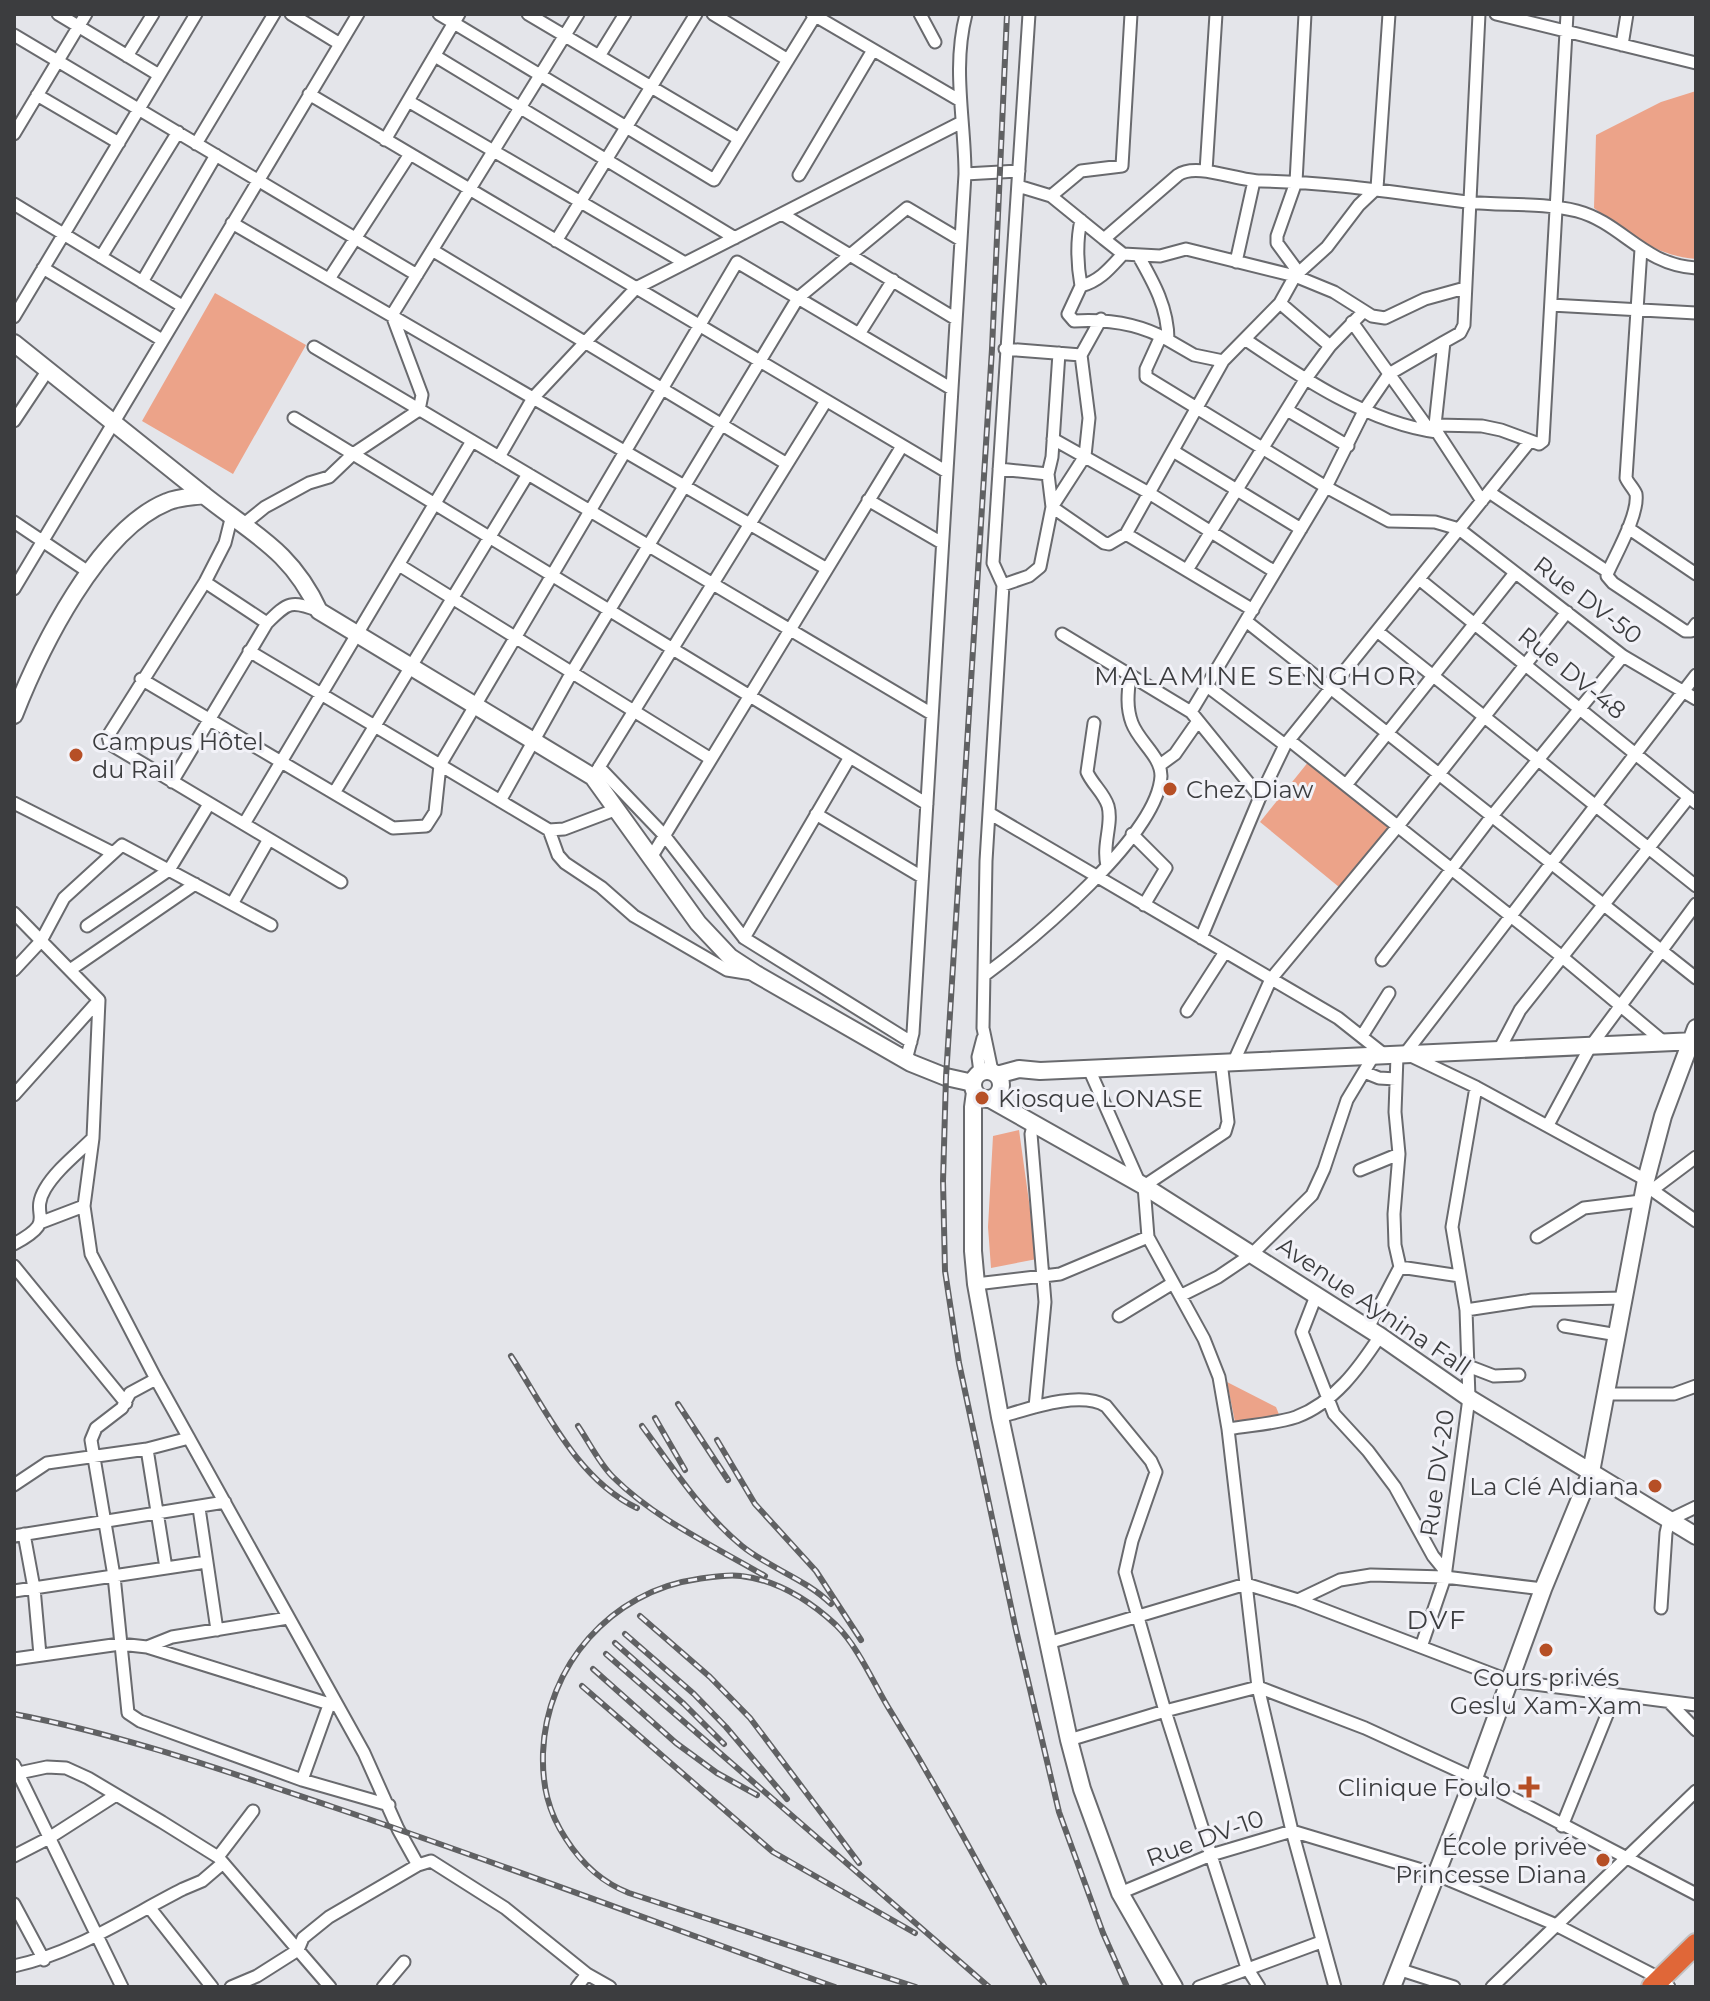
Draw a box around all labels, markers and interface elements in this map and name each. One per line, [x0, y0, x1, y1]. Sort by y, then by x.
street label: Rue DV-50 [1528, 550, 1648, 650]
street label: Rue DV-48 [1512, 621, 1632, 725]
district label: MALAMINE SENGHOR [1094, 660, 1418, 692]
place label: Campus Hôtel du Rail [92, 727, 264, 784]
marker: Campus Hôtel du Rail [67, 746, 85, 764]
place label: Chez Diaw [1186, 775, 1313, 804]
marker: Chez Diaw [1161, 780, 1179, 798]
place label: Kiosque LONASE [998, 1084, 1203, 1113]
marker: Kiosque LONASE [973, 1089, 991, 1107]
street label: Avenue Aynina Fall [1272, 1230, 1476, 1382]
street label: Rue DV-20 [1414, 1408, 1460, 1538]
place label: La Clé Aldiana [1469, 1472, 1639, 1501]
marker: La Clé Aldiana [1646, 1477, 1664, 1495]
district label: DVF [1406, 1604, 1468, 1636]
marker: Cours privés Geslu Xam-Xam [1537, 1641, 1555, 1659]
place label: Cours privés Geslu Xam-Xam [1450, 1663, 1642, 1720]
place label: Clinique Foulo [1338, 1773, 1511, 1802]
marker: Clinique Foulo [1518, 1776, 1540, 1798]
street label: Rue DV-10 [1142, 1803, 1268, 1873]
place label: École privée Princesse Diana [1395, 1832, 1587, 1889]
marker: École privée Princesse Diana [1594, 1851, 1612, 1869]

